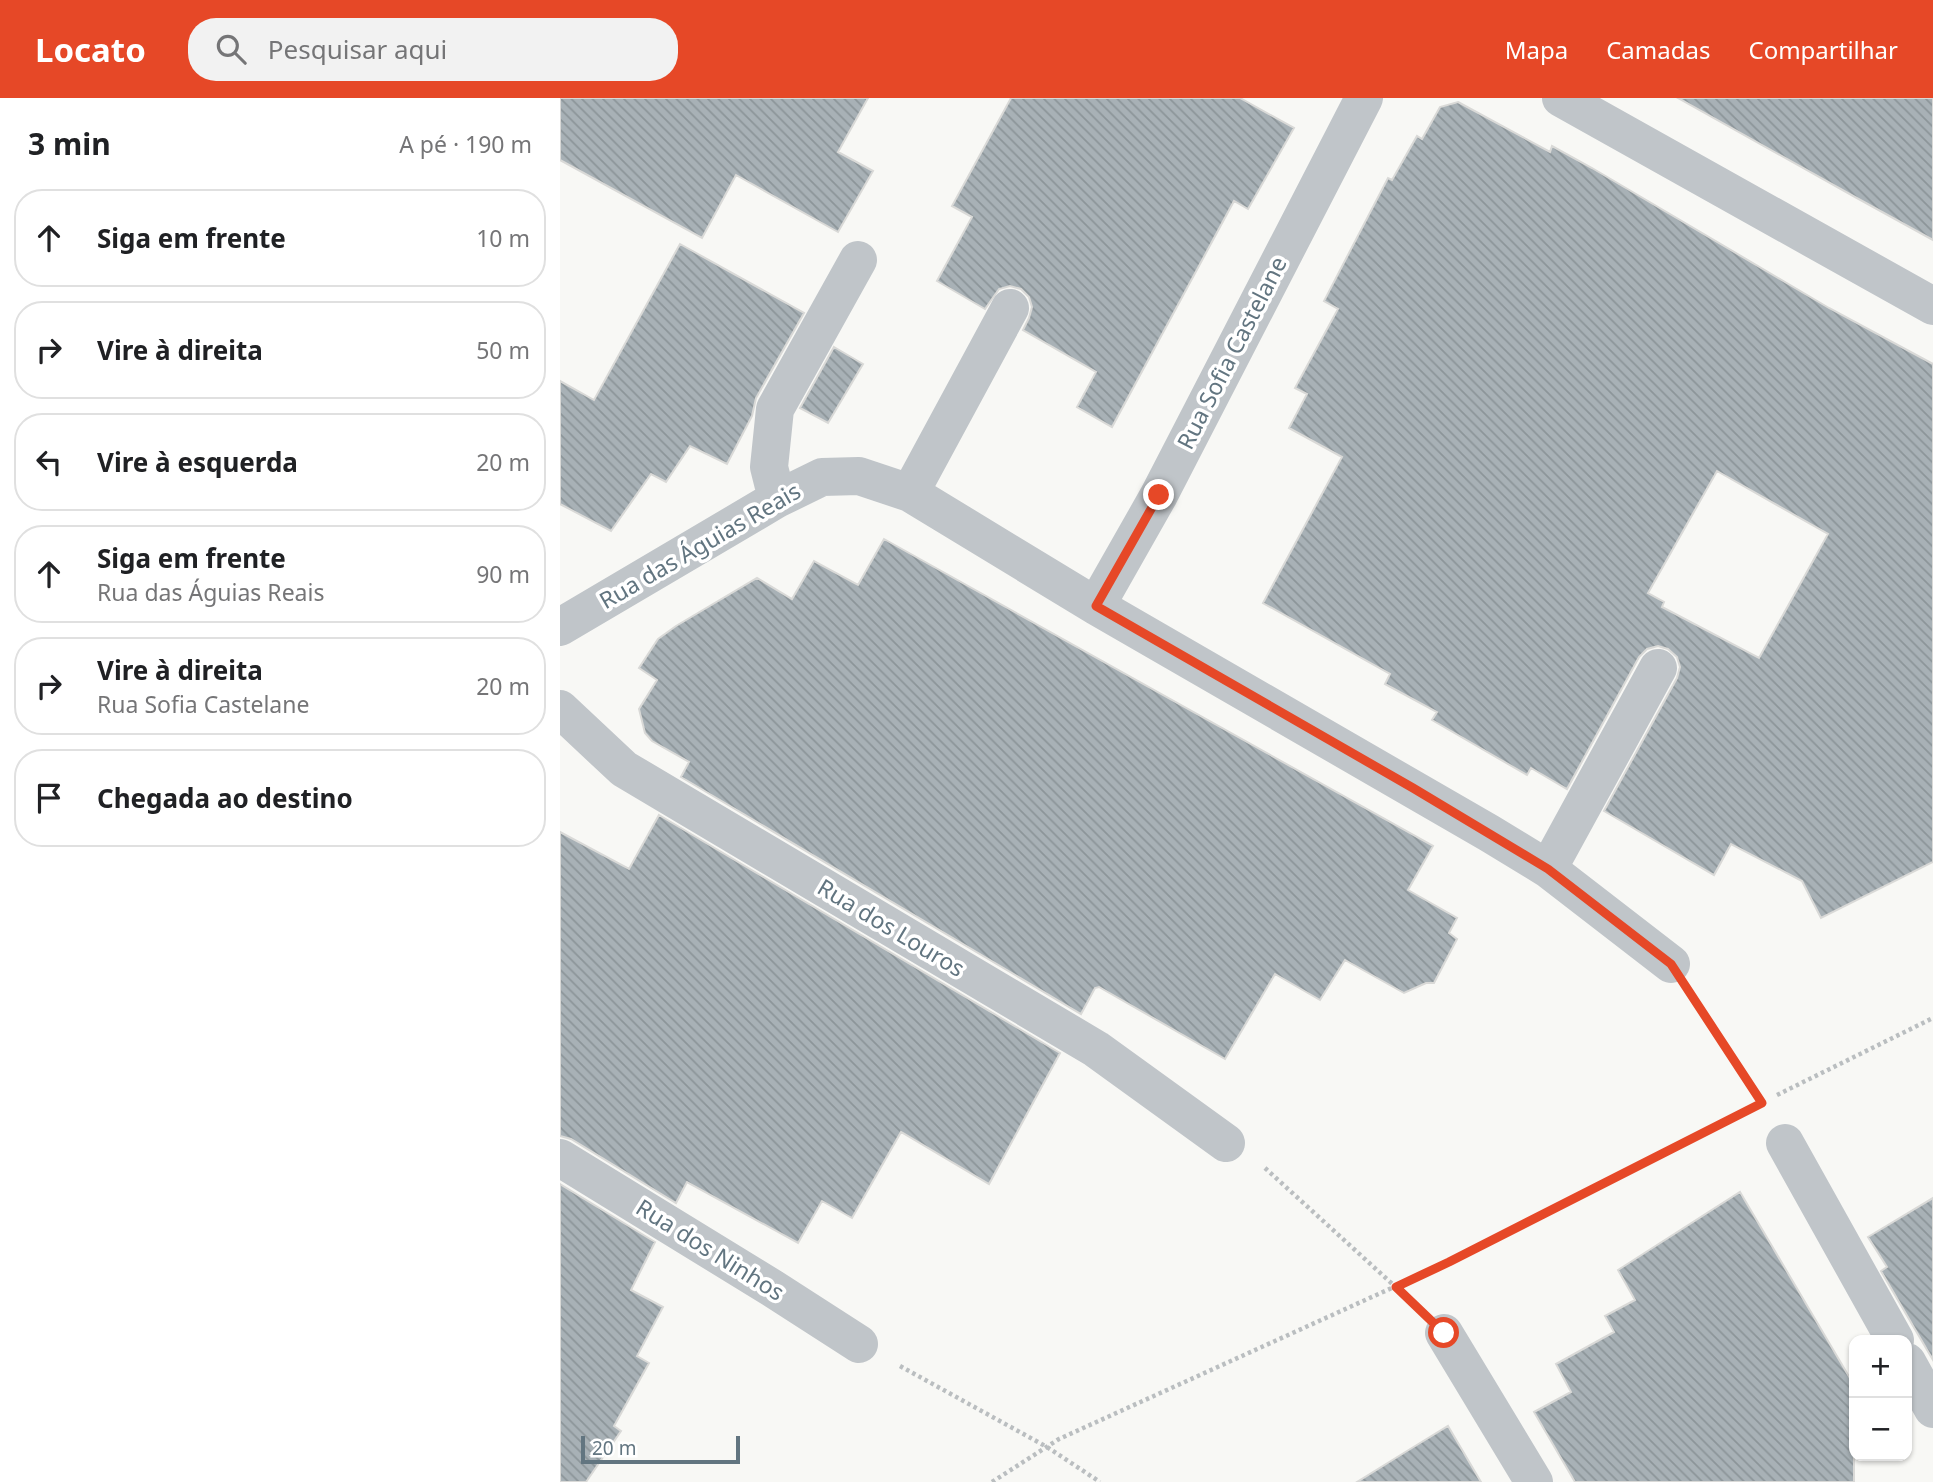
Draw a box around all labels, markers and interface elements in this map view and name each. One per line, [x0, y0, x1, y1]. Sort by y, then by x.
search box [188, 18, 678, 81]
text: Locato [35, 27, 146, 72]
icon: search [212, 30, 250, 68]
text: Pesquisar aqui [268, 31, 447, 67]
text: Mapa [1505, 33, 1568, 66]
text: Camadas [1606, 33, 1710, 66]
text: Compartilhar [1748, 33, 1898, 66]
text: 3 min [28, 123, 111, 164]
text: A pé · 190 m [399, 128, 532, 160]
icon: ahead [30, 219, 68, 257]
text: Siga em frente [97, 220, 286, 256]
text: 10 m [476, 222, 530, 254]
street label: Rua Sofia Castelane [1169, 251, 1294, 454]
icon: right [30, 331, 68, 369]
text: Vire à direita [97, 332, 263, 368]
text: 50 m [476, 334, 530, 366]
icon: left [30, 443, 68, 481]
text: Vire à esquerda [97, 444, 298, 480]
text: 20 m [476, 446, 530, 478]
street label: Rua das Águias Reais [593, 474, 806, 616]
route end [1143, 479, 1174, 510]
text: Siga em frente [97, 540, 286, 576]
icon: ahead [30, 555, 68, 593]
text: 90 m [476, 558, 530, 590]
text: Rua das Águias Reais [97, 576, 324, 608]
text: Vire à direita [97, 652, 263, 688]
icon: right [30, 667, 68, 705]
text: 20 m [476, 670, 530, 702]
text: Rua Sofia Castelane [97, 688, 309, 720]
icon: arrive [30, 779, 68, 817]
text: Chegada ao destino [97, 780, 353, 816]
street label: Rua dos Louros [812, 871, 971, 984]
street label: Rua dos Ninhos [630, 1191, 791, 1308]
route start [1428, 1317, 1459, 1348]
map controls [1849, 1335, 1912, 1461]
button: + [1849, 1335, 1912, 1398]
button: − [1849, 1398, 1912, 1461]
scale bar [581, 1433, 740, 1465]
text: 20 m [592, 1435, 636, 1461]

